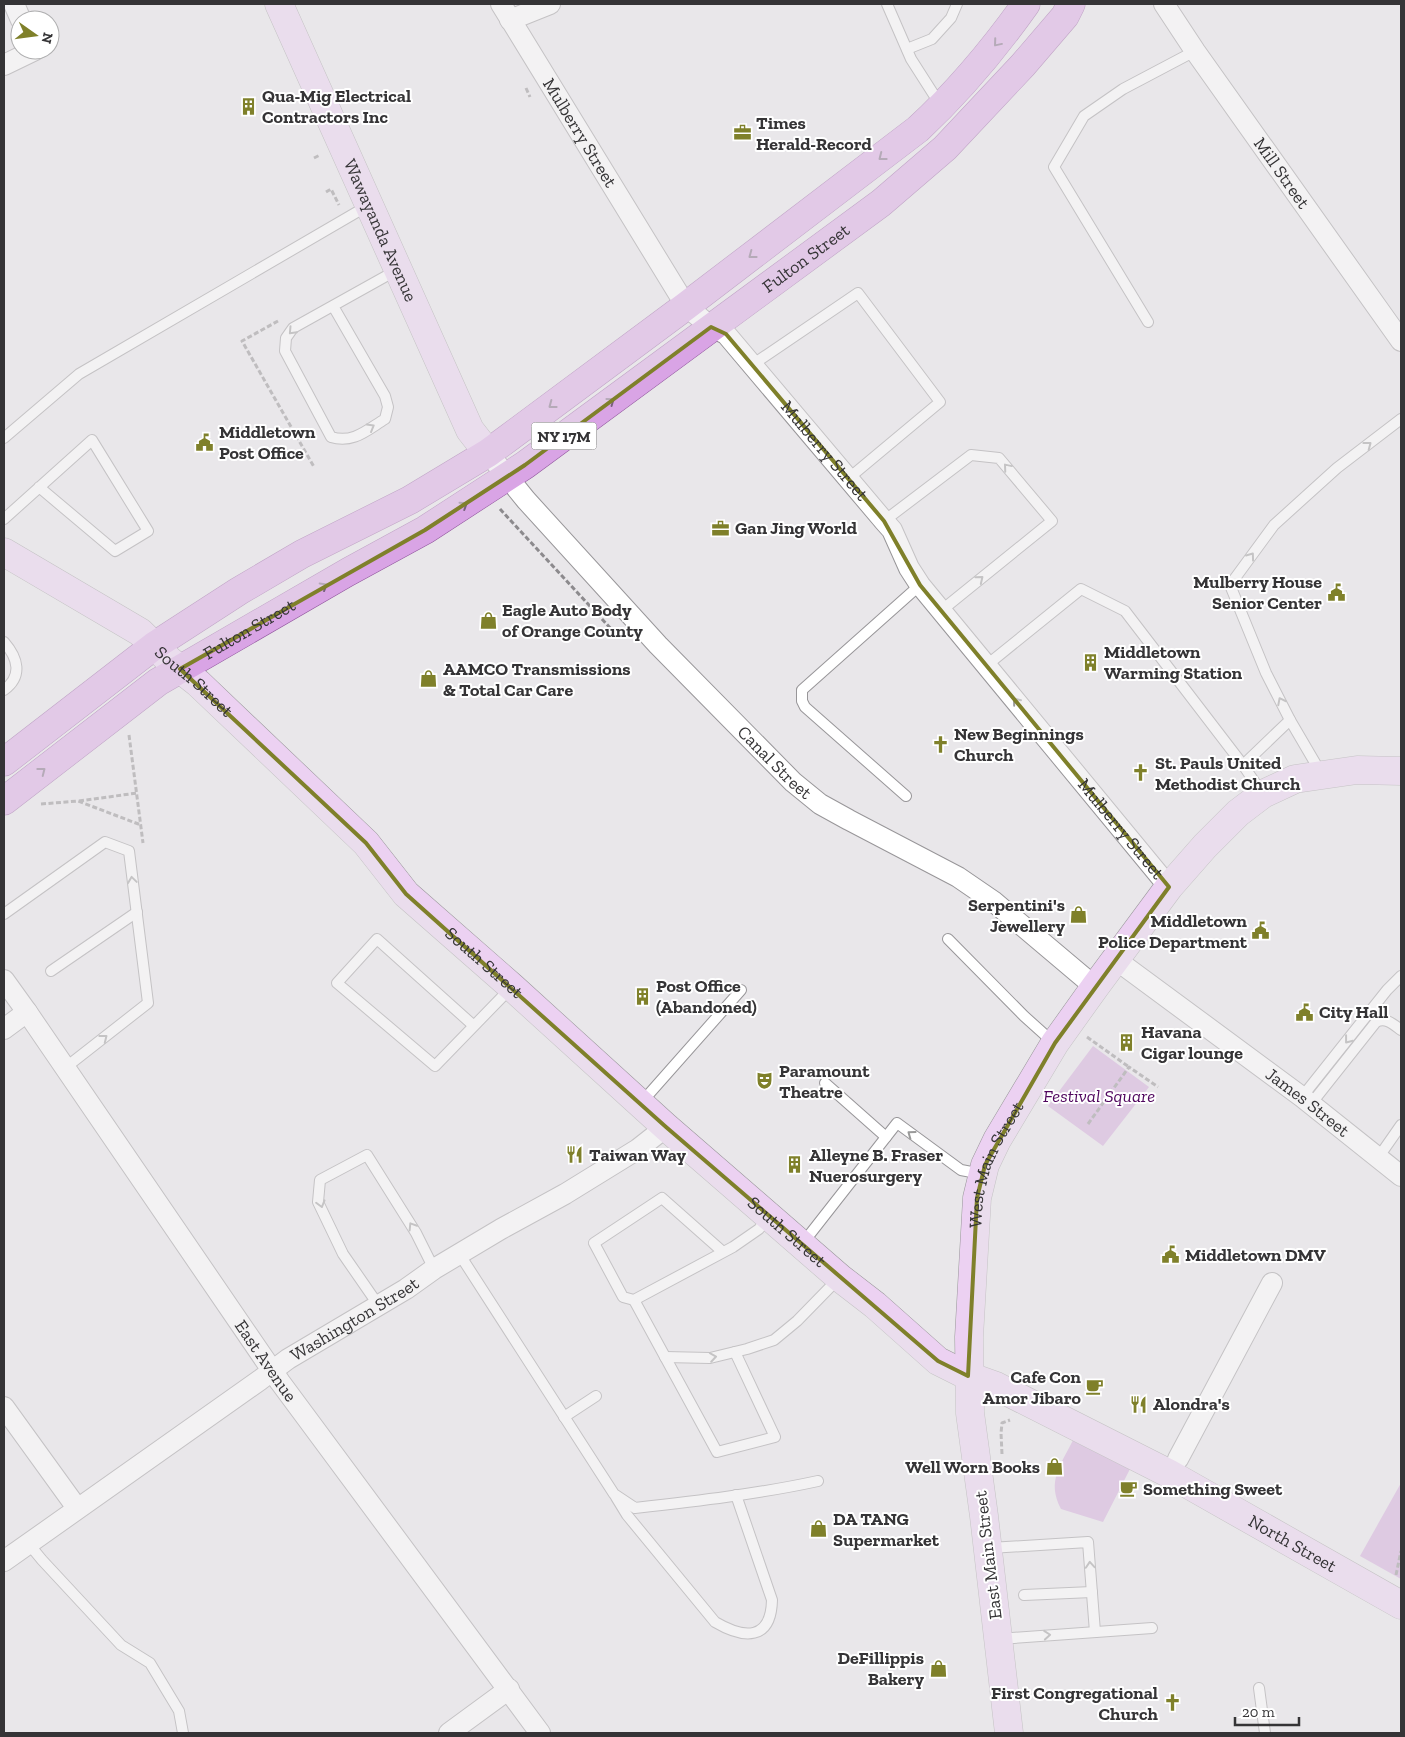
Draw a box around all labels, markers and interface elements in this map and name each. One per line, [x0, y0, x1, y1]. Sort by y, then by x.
north arrow [10, 10, 60, 60]
text: N [38, 31, 57, 46]
one-way arrow [994, 37, 1003, 46]
street label: Mulberry Street [538, 74, 622, 192]
place label: Qua-Mig Electrical Contractors Inc [262, 85, 411, 128]
building icon: Qua-Mig Electrical Contractors Inc [238, 96, 258, 116]
place label: Times Herald-Record [756, 112, 873, 155]
office icon: Times Herald-Record [732, 123, 752, 143]
street label: Mill Street [1249, 133, 1315, 213]
one-way arrow [879, 151, 888, 159]
street label: Wawayanda Avenue [339, 156, 422, 305]
street label: Fulton Street [758, 219, 854, 298]
one-way arrow [749, 250, 758, 258]
one-way arrow [289, 326, 298, 335]
street label: Mulberry Street [776, 396, 873, 505]
one-way arrow [605, 398, 615, 407]
one-way arrow [548, 399, 558, 408]
place label: Middletown Post Office [219, 421, 316, 464]
road number: NY 17M [532, 422, 596, 450]
one-way arrow [365, 424, 374, 434]
public building icon: Middletown Post Office [195, 432, 215, 452]
one-way arrow [1362, 442, 1371, 450]
one-way arrow [1004, 464, 1012, 473]
one-way arrow [459, 501, 468, 511]
place label: Gan Jing World [735, 517, 858, 539]
office icon: Gan Jing World [711, 518, 731, 538]
one-way arrow [1245, 552, 1254, 562]
place label: Mulberry House Senior Center [1193, 571, 1322, 614]
one-way arrow [974, 575, 983, 584]
one-way arrow [318, 582, 327, 592]
public building icon: Mulberry House Senior Center [1326, 582, 1346, 602]
street label: Fulton Street [199, 594, 299, 664]
place label: Eagle Auto Body of Orange County [502, 599, 643, 642]
shop icon: Eagle Auto Body of Orange County [478, 610, 498, 630]
street label: South Street [150, 641, 238, 722]
place label: Middletown Warming Station [1104, 641, 1243, 684]
building icon: Middletown Warming Station [1080, 652, 1100, 672]
place label: AAMCO Transmissions & Total Car Care [443, 658, 631, 701]
shop icon: AAMCO Transmissions & Total Car Care [419, 669, 439, 689]
one-way arrow [1013, 697, 1022, 706]
one-way arrow [1277, 697, 1287, 706]
street label: Canal Street [733, 721, 816, 804]
place label: New Beginnings Church [954, 723, 1084, 766]
church icon: New Beginnings Church [930, 734, 950, 754]
place label: St. Pauls United Methodist Church [1155, 752, 1301, 795]
church icon: St. Pauls United Methodist Church [1131, 763, 1151, 783]
one-way arrow [36, 768, 46, 777]
street label: Mulberry Street [1073, 774, 1169, 884]
one-way arrow [128, 876, 138, 885]
place label: Serpentini's Jewellery [968, 894, 1065, 937]
shop icon: Serpentini's Jewellery [1069, 905, 1089, 925]
place label: Middletown Police Department [1098, 910, 1248, 953]
public building icon: Middletown Police Department [1251, 921, 1271, 941]
street label: South Street [440, 922, 528, 1003]
place label: Post Office (Abandoned) [656, 975, 757, 1018]
building icon: Post Office (Abandoned) [632, 986, 652, 1006]
place label: City Hall [1319, 1001, 1388, 1023]
public building icon: City Hall [1295, 1002, 1315, 1022]
place label: Havana Cigar lounge [1141, 1021, 1243, 1064]
building icon: Havana Cigar lounge [1117, 1032, 1137, 1052]
one-way arrow [1345, 1034, 1353, 1043]
one-way arrow [98, 1035, 107, 1043]
place label: Paramount Theatre [779, 1060, 870, 1103]
street label: James Street [1261, 1063, 1354, 1142]
theatre icon: Paramount Theatre [755, 1071, 775, 1091]
park label: Festival Square [1043, 1085, 1155, 1107]
street label: West Main Street [964, 1097, 1029, 1228]
one-way arrow [908, 1131, 917, 1139]
place label: Taiwan Way [589, 1144, 687, 1166]
place label: Alleyne B. Fraser Nuerosurgery [809, 1144, 943, 1187]
restaurant icon: Taiwan Way [565, 1145, 585, 1165]
building icon: Alleyne B. Fraser Nuerosurgery [785, 1155, 805, 1175]
street label: South Street [743, 1192, 831, 1272]
one-way arrow [315, 1200, 326, 1209]
one-way arrow [409, 1222, 418, 1231]
place label: Middletown DMV [1185, 1244, 1326, 1266]
public building icon: Middletown DMV [1161, 1245, 1181, 1265]
street label: Washington Street [286, 1272, 423, 1366]
street label: East Avenue [230, 1316, 302, 1406]
one-way arrow [709, 1352, 718, 1362]
place label: Cafe Con Amor Jibaro [983, 1366, 1082, 1409]
cafe icon: Cafe Con Amor Jibaro [1085, 1377, 1105, 1397]
place label: Alondra's [1153, 1393, 1230, 1415]
restaurant icon: Alondra's [1129, 1394, 1149, 1414]
place label: Well Worn Books [905, 1456, 1040, 1478]
shop icon: Well Worn Books [1044, 1457, 1064, 1477]
place label: Something Sweet [1143, 1478, 1283, 1500]
cafe icon: Something Sweet [1119, 1479, 1139, 1499]
street label: East Main Street [969, 1489, 1007, 1620]
place label: DA TANG Supermarket [833, 1508, 940, 1551]
street label: North Street [1244, 1510, 1341, 1577]
shop icon: DA TANG Supermarket [809, 1519, 829, 1539]
one-way arrow [1085, 1561, 1096, 1569]
one-way arrow [1043, 1630, 1051, 1641]
place label: DeFillippis Bakery [838, 1647, 924, 1690]
shop icon: DeFillippis Bakery [928, 1658, 948, 1678]
place label: First Congregational Church [991, 1682, 1159, 1725]
church icon: First Congregational Church [1162, 1693, 1182, 1713]
scale bar [1235, 1694, 1299, 1726]
text: 20 m [1242, 1703, 1275, 1721]

